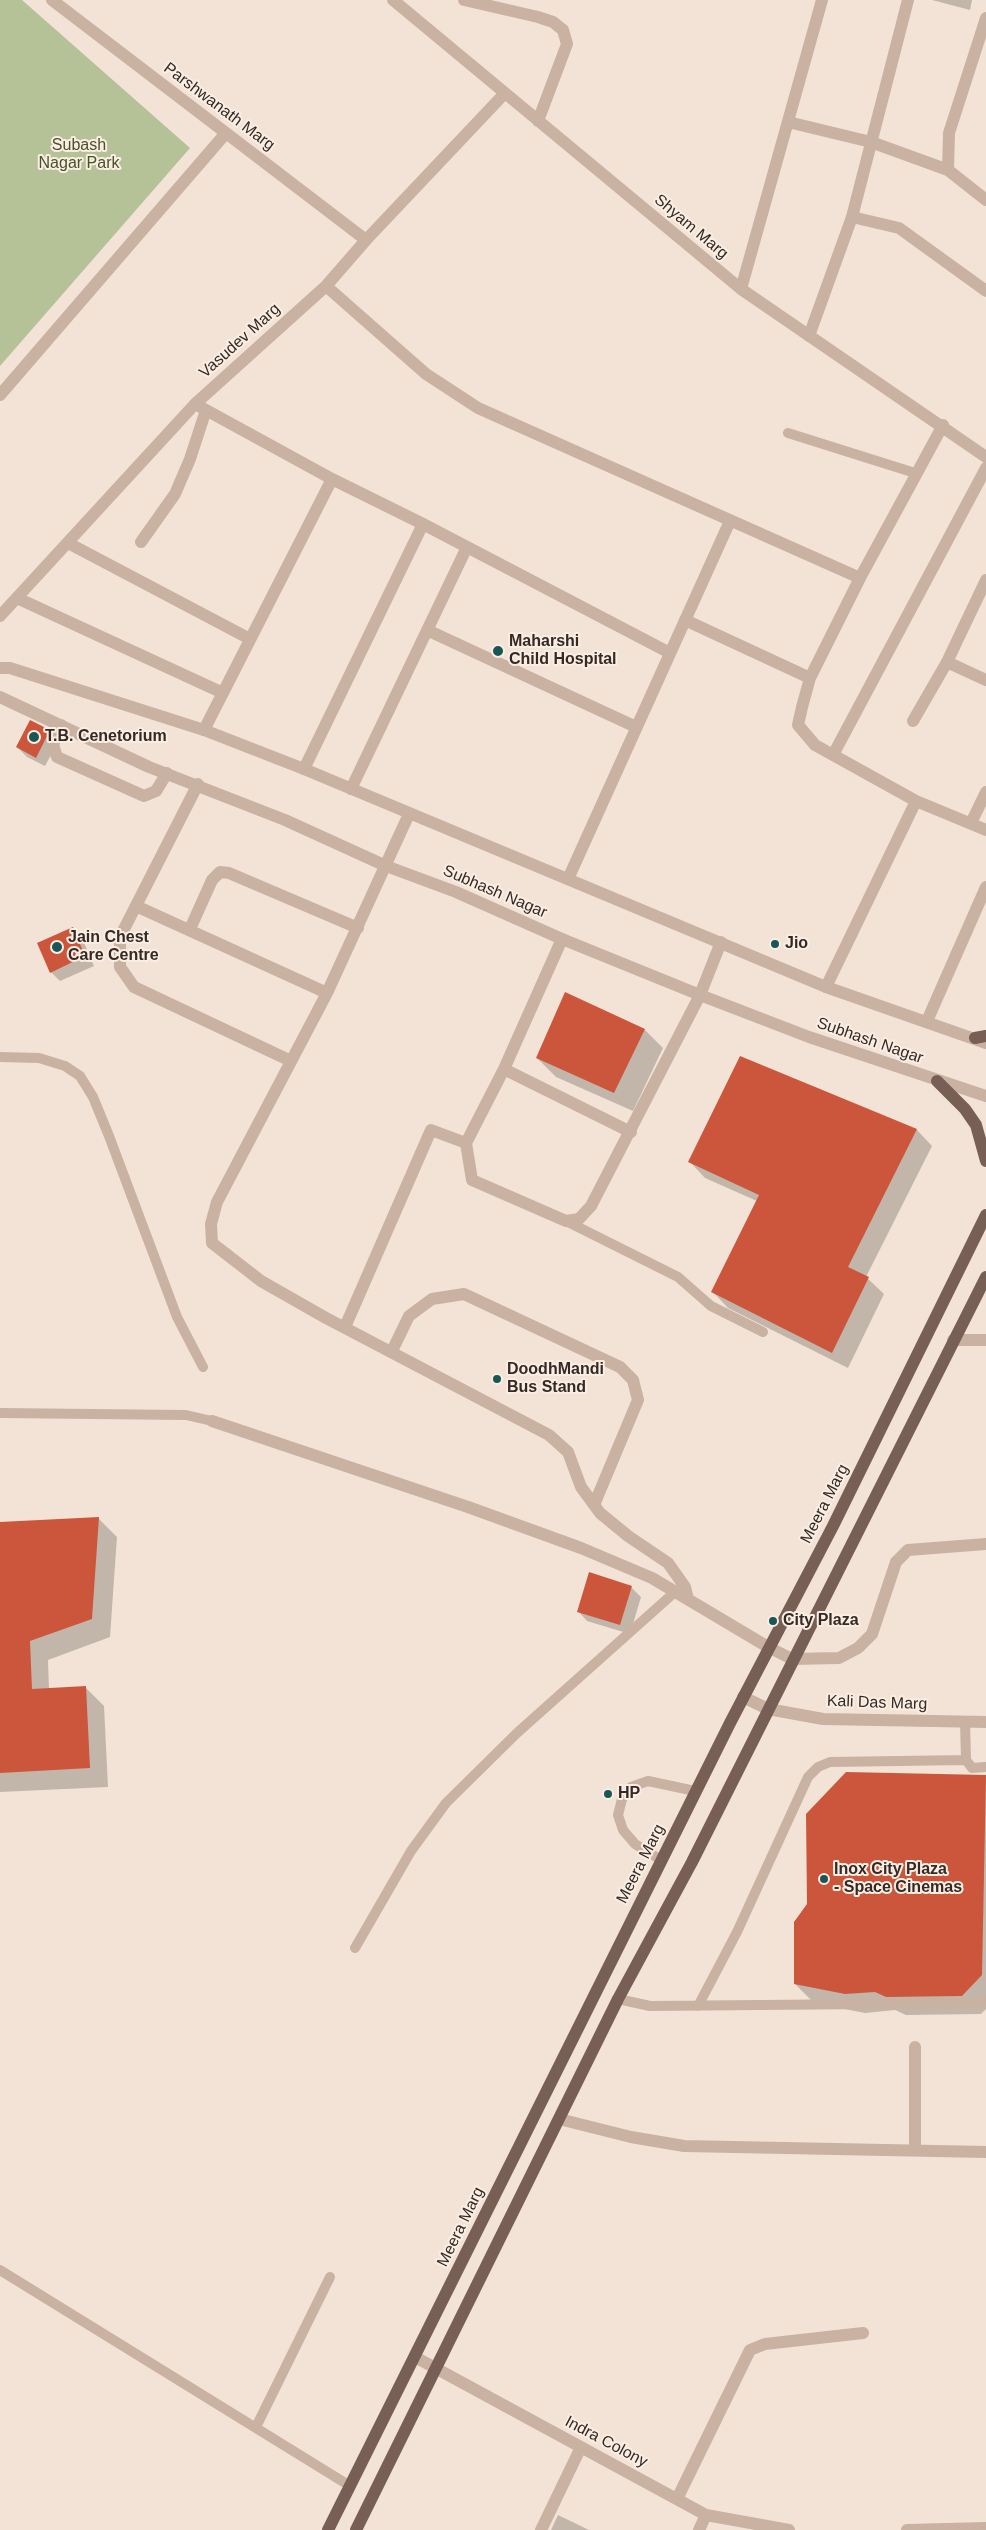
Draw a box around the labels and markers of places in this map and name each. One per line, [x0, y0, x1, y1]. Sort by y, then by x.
place label: Maharshi Child Hospital [509, 632, 617, 670]
marker: Maharshi Child Hospital [491, 644, 505, 658]
place label: T.B. Cenetorium [45, 727, 167, 747]
marker: T.B. Cenetorium [27, 730, 41, 744]
place label: Jain Chest Care Centre [68, 928, 159, 966]
place label: Jio [785, 934, 808, 954]
marker: Jio [769, 938, 781, 950]
marker: Jain Chest Care Centre [50, 940, 64, 954]
place label: DoodhMandi Bus Stand [507, 1360, 604, 1398]
marker: DoodhMandi Bus Stand [491, 1373, 503, 1385]
place label: City Plaza [783, 1611, 859, 1631]
marker: City Plaza [767, 1615, 779, 1627]
place label: HP [618, 1784, 640, 1804]
marker: HP [602, 1788, 614, 1800]
place label: Inox City Plaza - Space Cinemas [834, 1860, 962, 1898]
marker: Inox City Plaza - Space Cinemas [818, 1873, 830, 1885]

